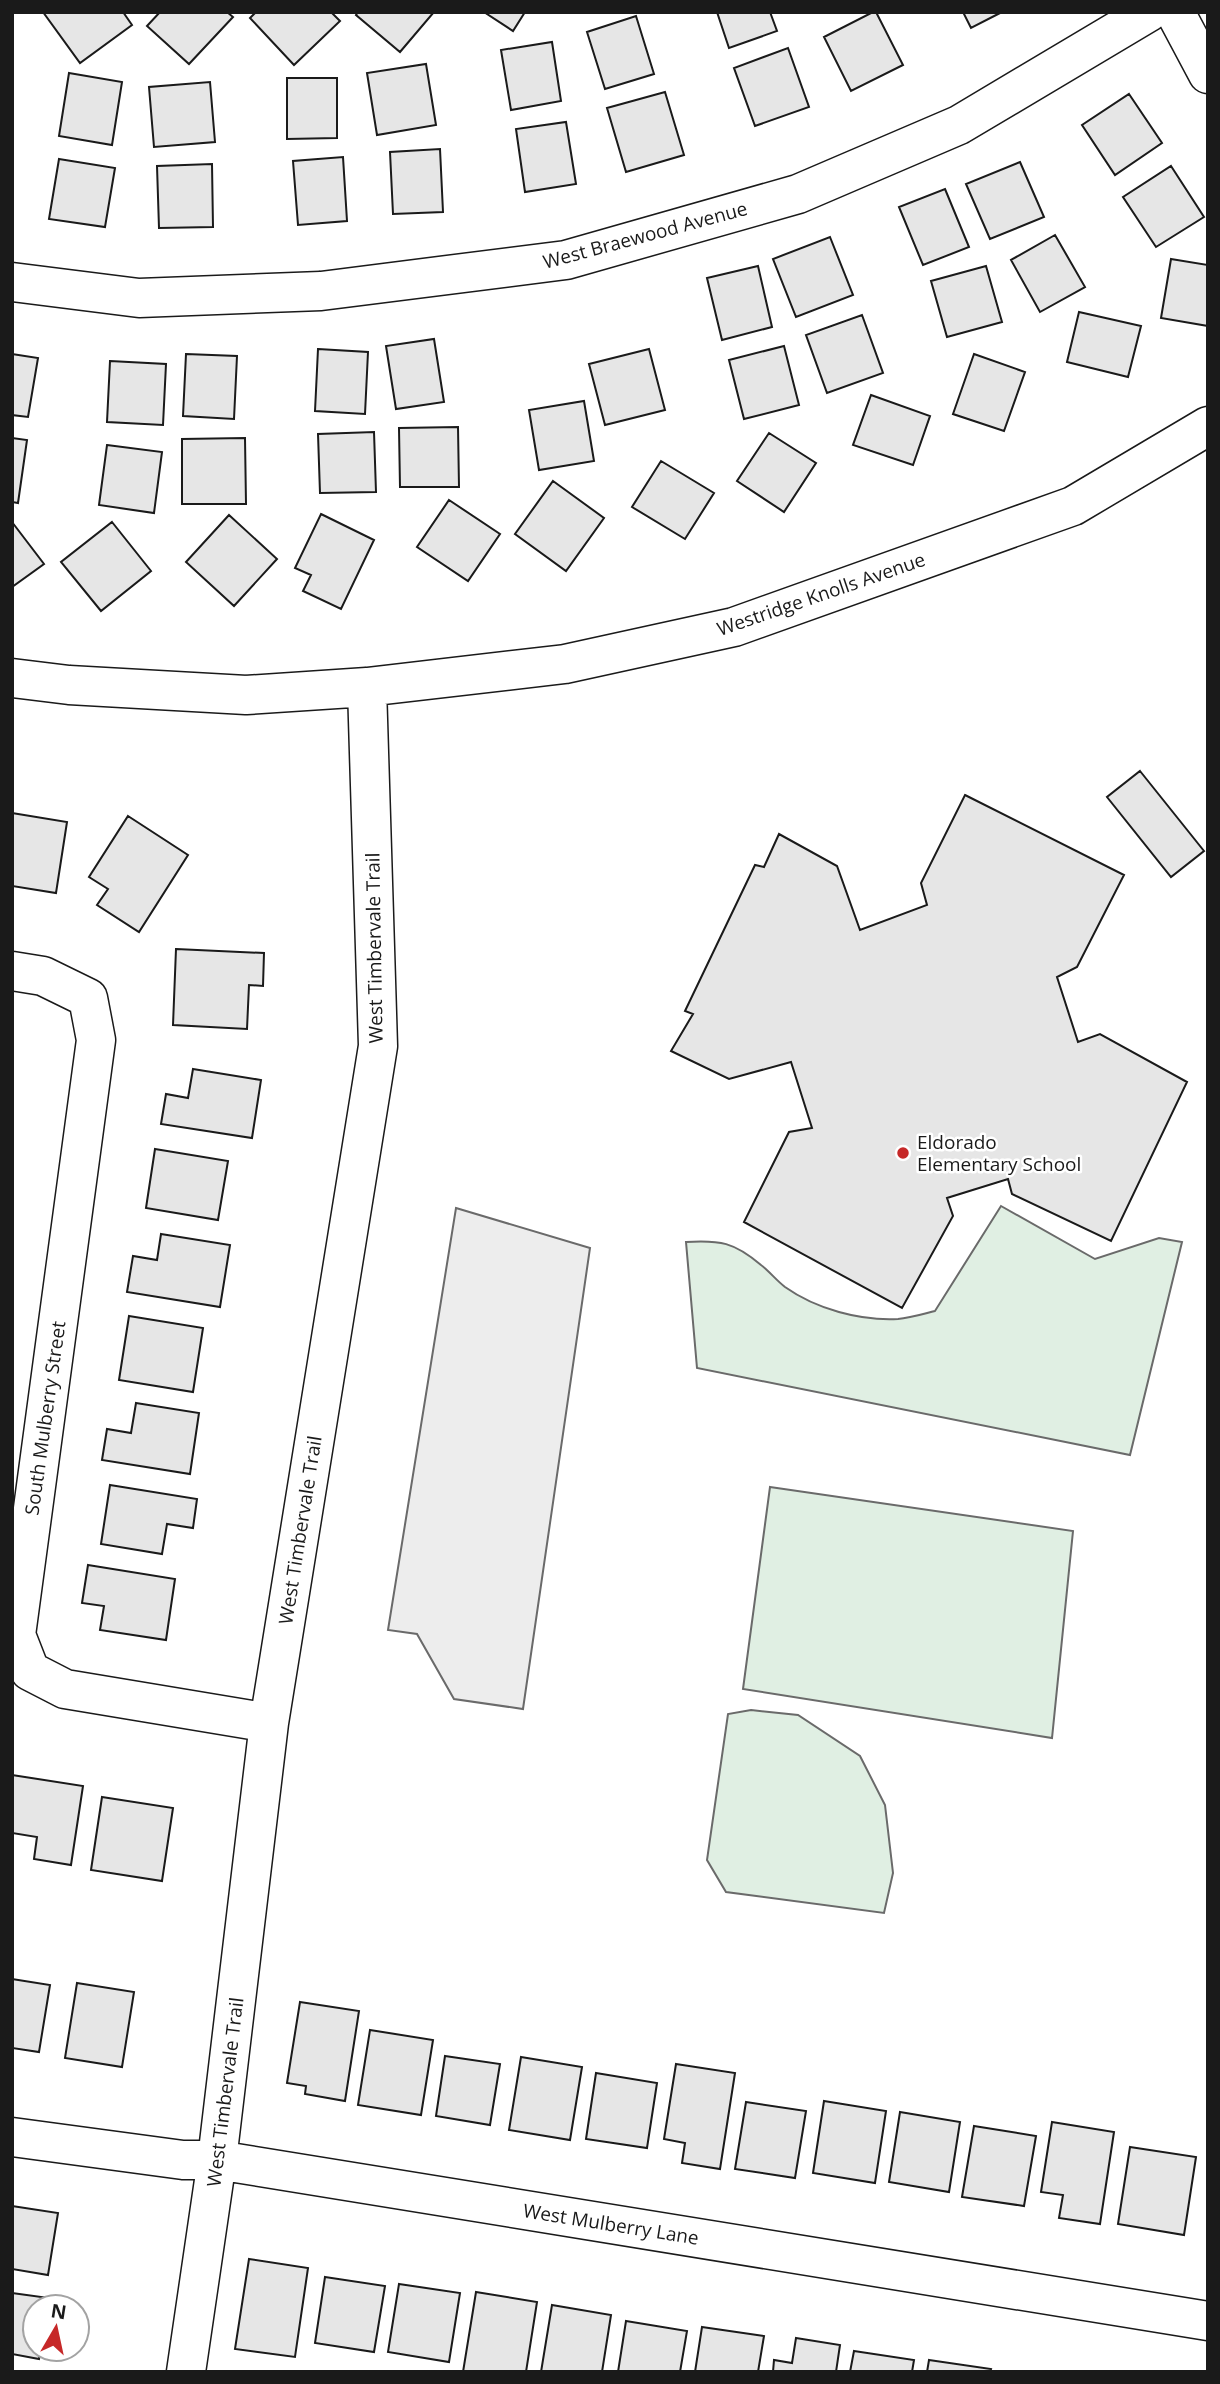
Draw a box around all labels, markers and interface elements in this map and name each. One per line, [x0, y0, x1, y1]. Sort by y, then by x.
street label: West Braewood Avenue [540, 195, 750, 275]
street label: Westridge Knolls Avenue [713, 546, 929, 642]
street label: West Timbervale Trail [359, 852, 389, 1044]
place label: Eldorado Elementary School [917, 1129, 1081, 1177]
marker: Eldorado Elementary School [895, 1145, 911, 1161]
street label: South Mulberry Street [19, 1319, 72, 1517]
street label: West Timbervale Trail [272, 1434, 328, 1626]
street label: West Timbervale Trail [200, 1996, 250, 2188]
street label: West Mulberry Lane [521, 2197, 701, 2251]
north arrow [21, 2293, 91, 2363]
text: N [49, 2297, 68, 2325]

